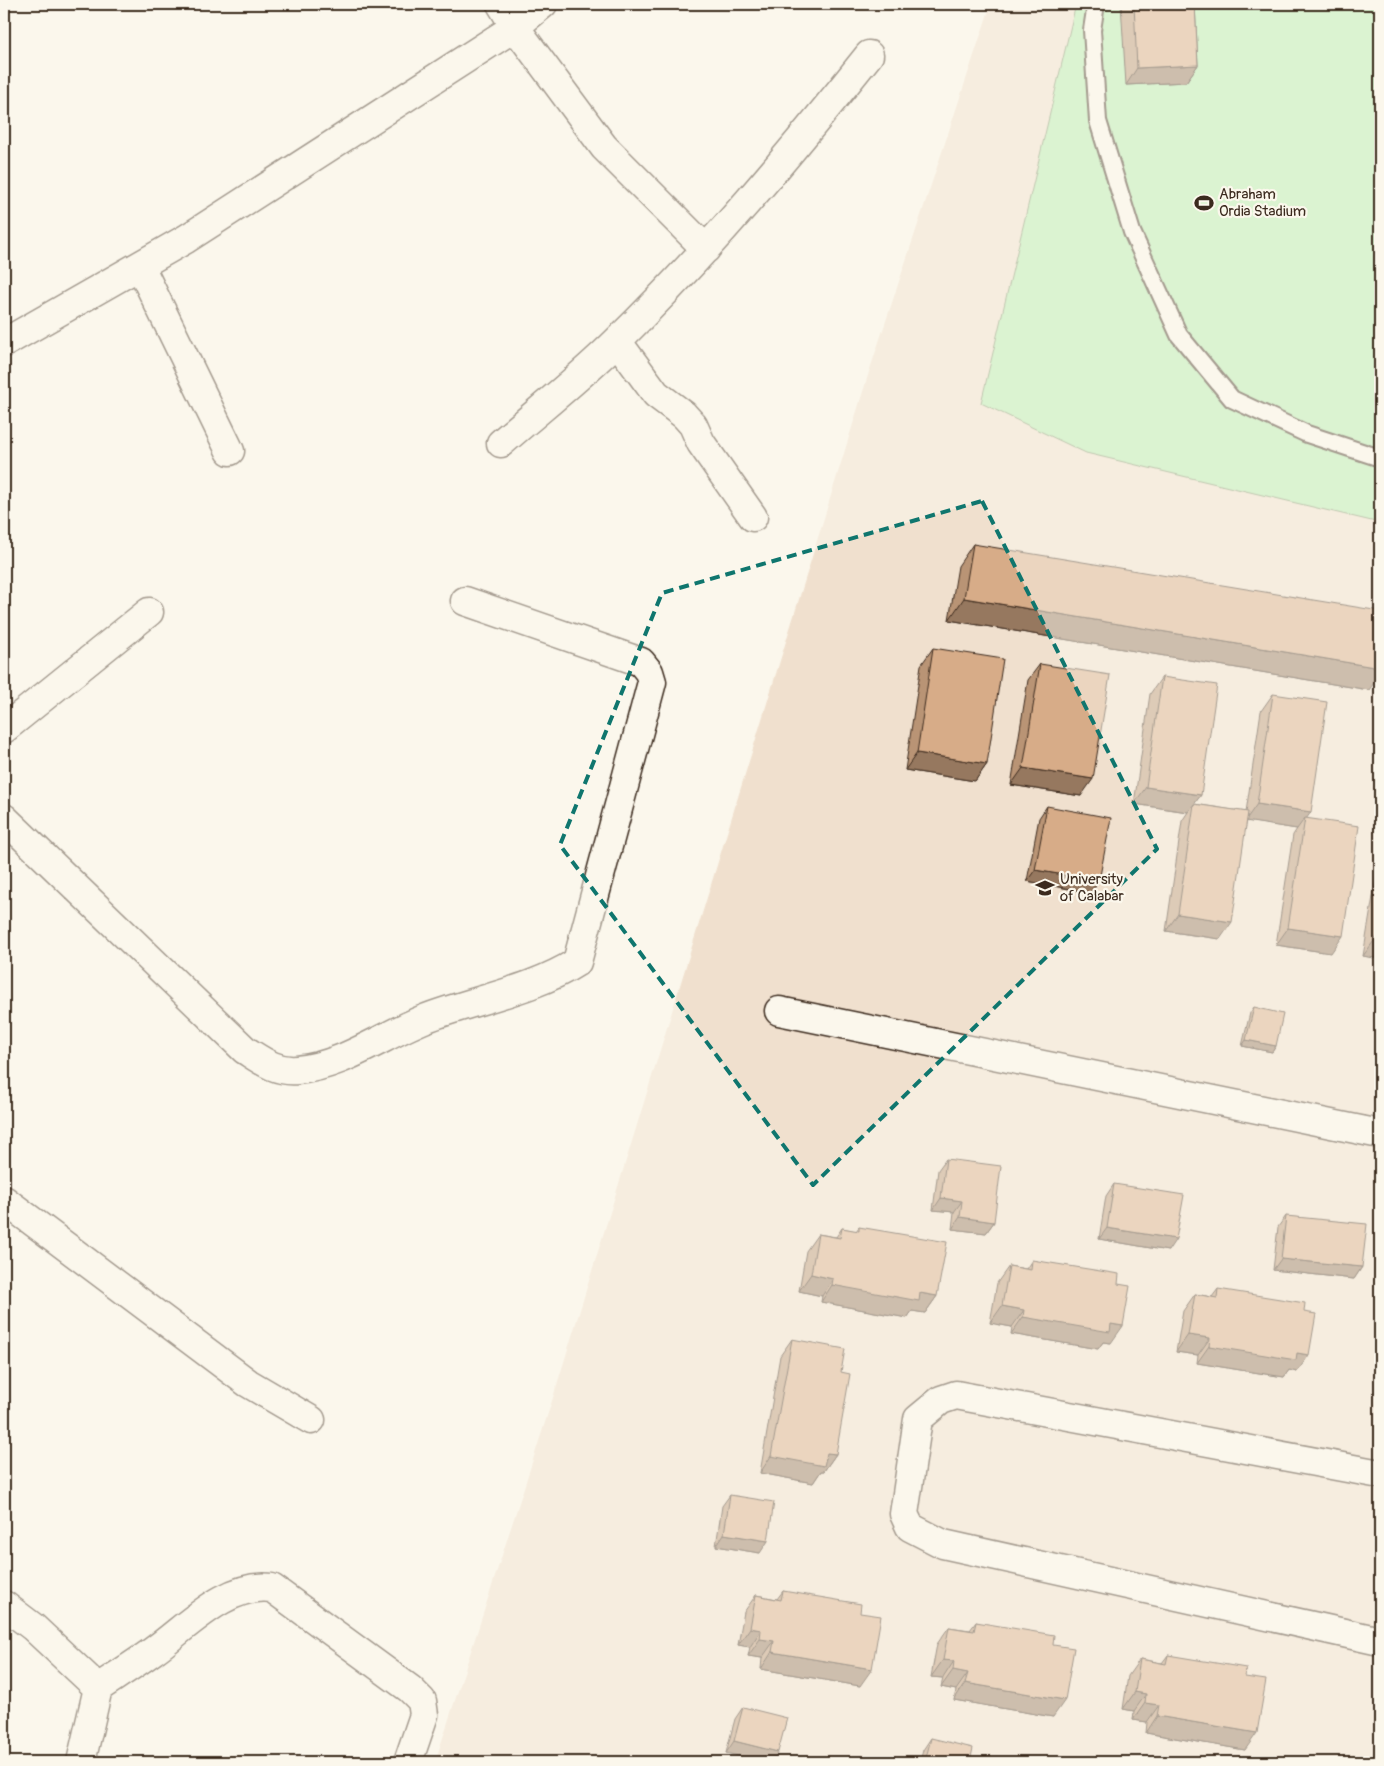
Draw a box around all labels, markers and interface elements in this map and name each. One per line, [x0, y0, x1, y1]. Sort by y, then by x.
place label: Abraham Ordia Stadium [1219, 185, 1306, 221]
sports icon: Abraham Ordia Stadium [1193, 192, 1215, 214]
place label: University of Calabar [1060, 870, 1125, 906]
school or university icon: University of Calabar [1034, 877, 1056, 899]

